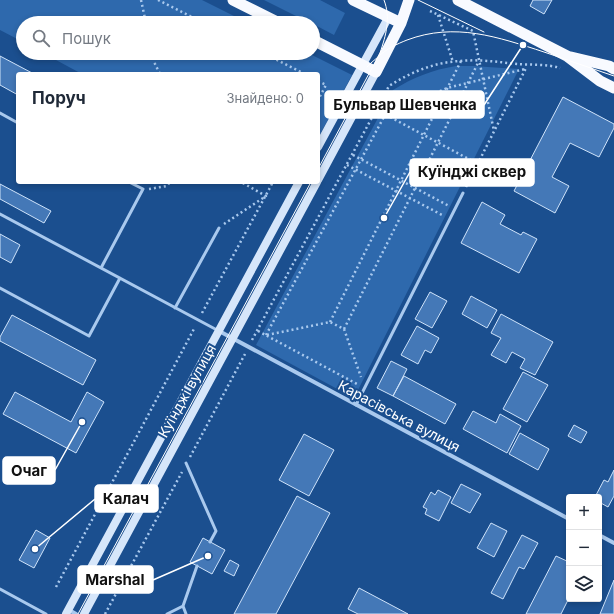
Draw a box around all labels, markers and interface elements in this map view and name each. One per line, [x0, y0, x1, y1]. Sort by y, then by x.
search box [16, 16, 320, 60]
icon: search [30, 27, 52, 49]
text: Пошук [62, 29, 111, 48]
text: Поруч [32, 88, 86, 108]
text: Знайдено: 0 [226, 90, 304, 106]
callout: Бульвар Шевченка [325, 91, 484, 118]
text: Бульвар Шевченка [333, 95, 477, 114]
callout: Куїнджі сквер [410, 159, 534, 186]
text: Куїнджі сквер [418, 162, 526, 181]
street label: Куїнджі вулиця [154, 341, 219, 440]
street label: Карасівська вулиця [335, 376, 463, 455]
callout: Очаг [3, 457, 55, 484]
text: Очаг [11, 461, 47, 480]
callout: Калач [95, 485, 158, 512]
text: Калач [103, 489, 149, 508]
map controls [566, 494, 602, 602]
button: + [566, 494, 602, 530]
button: − [566, 530, 602, 566]
callout: Marshal [78, 566, 153, 593]
button: layers [566, 566, 602, 602]
text: Marshal [85, 570, 145, 589]

